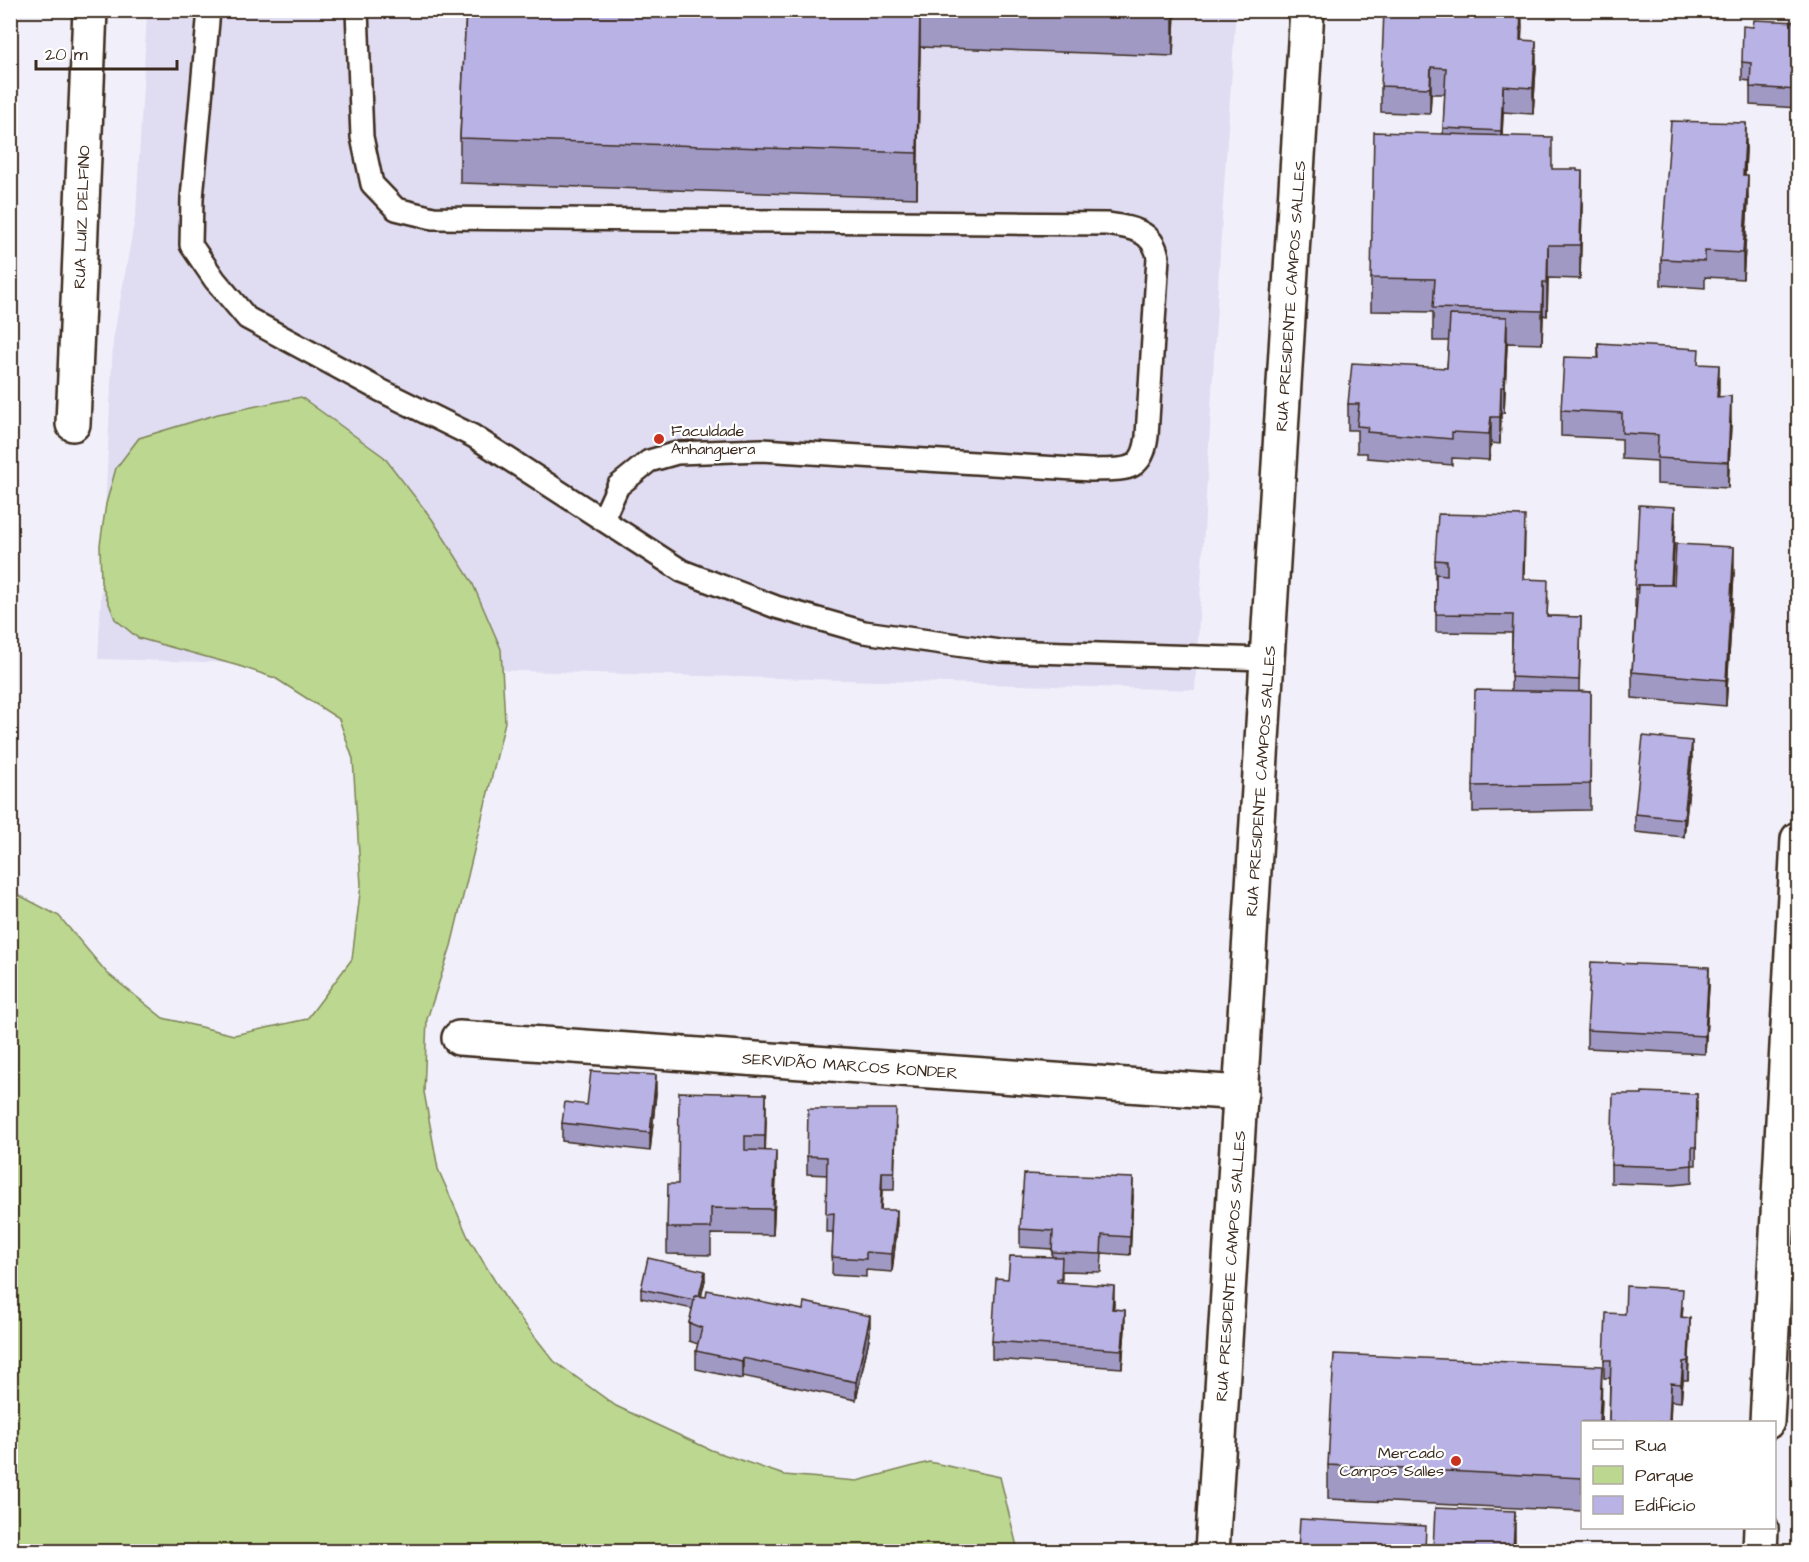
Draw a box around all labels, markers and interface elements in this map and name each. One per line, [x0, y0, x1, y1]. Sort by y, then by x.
scale bar [36, 33, 177, 71]
text: 20 m [45, 42, 88, 67]
street label: RUA LUIZ DELFINO [68, 145, 96, 289]
street label: RUA PRESIDENTE CAMPOS SALLES [1271, 160, 1311, 432]
place label: Faculdade Anhanguera [671, 420, 755, 461]
marker: Faculdade Anhanguera [652, 432, 666, 446]
street label: RUA PRESIDENTE CAMPOS SALLES [1241, 645, 1281, 917]
street label: SERVIDÃO MARCOS KONDER [741, 1047, 959, 1085]
street label: RUA PRESIDENTE CAMPOS SALLES [1211, 1130, 1251, 1402]
legend [1581, 1421, 1776, 1529]
text: Rua [1635, 1433, 1666, 1458]
place label: Mercado Campos Salles [1340, 1442, 1444, 1482]
marker: Mercado Campos Salles [1449, 1454, 1463, 1468]
text: Parque [1635, 1463, 1694, 1488]
text: Edifício [1635, 1493, 1695, 1518]

